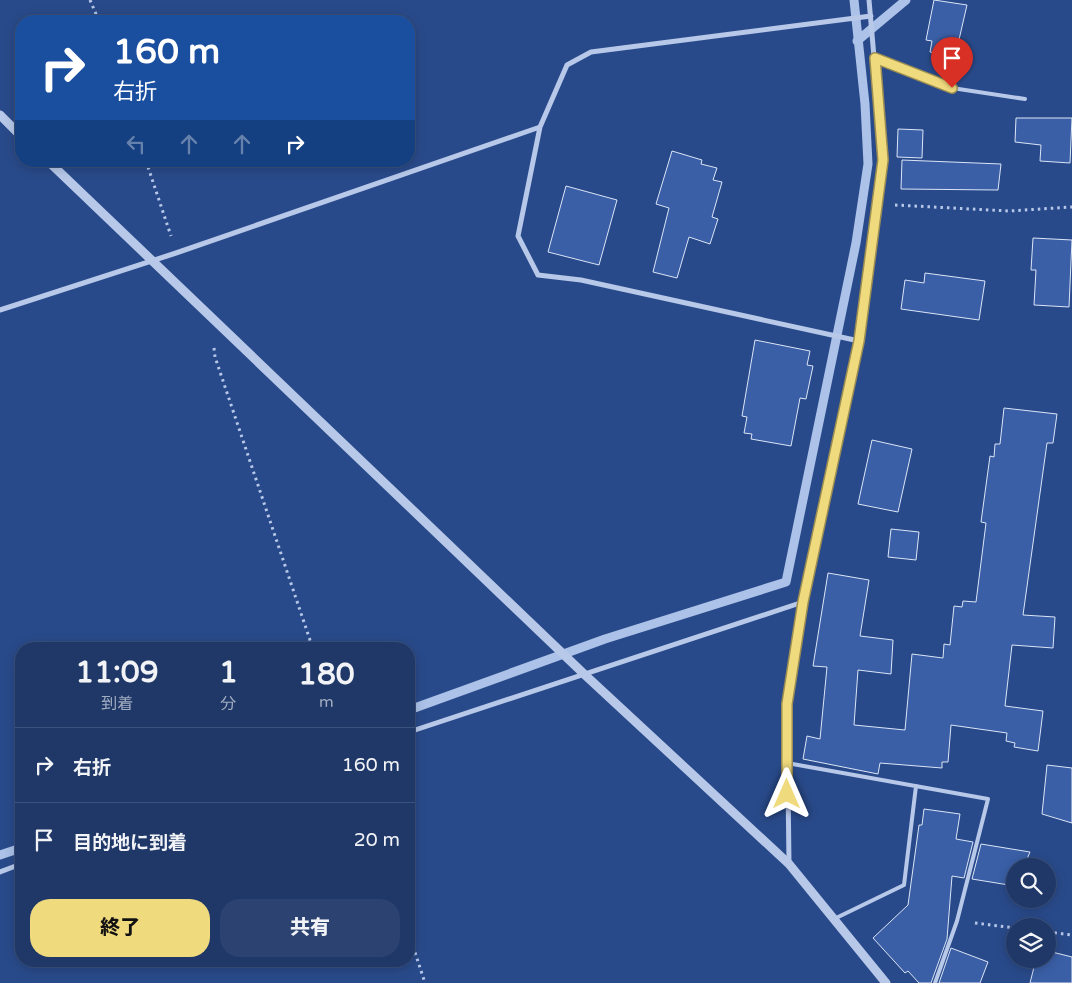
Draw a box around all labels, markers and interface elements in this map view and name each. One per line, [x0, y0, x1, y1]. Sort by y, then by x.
text: 160 m [113, 31, 220, 73]
icon: right [30, 35, 95, 100]
pin [931, 37, 973, 88]
icon: arrive [938, 44, 966, 72]
text: 右折 [113, 79, 157, 105]
icon: left [122, 130, 150, 158]
icon: ahead [175, 130, 203, 158]
icon: ahead [228, 130, 256, 158]
icon: right [281, 130, 309, 158]
text: 11:09 [75, 654, 159, 691]
text: 1 [219, 654, 238, 691]
text: 180 [298, 656, 355, 693]
text: m [319, 692, 334, 712]
text: 到着 [101, 694, 133, 714]
text: 分 [220, 694, 236, 714]
icon: right [30, 751, 58, 779]
text: 160 m [342, 754, 400, 776]
text: 右折 [73, 757, 111, 779]
position arrow [760, 767, 812, 819]
icon: arrive [30, 826, 58, 854]
text: 20 m [354, 829, 400, 851]
text: 目的地に到着 [73, 832, 187, 854]
map controls [1006, 858, 1056, 968]
button: search [1006, 858, 1056, 908]
button: 終了 [30, 899, 210, 957]
button: 共有 [220, 899, 400, 957]
button: layers [1006, 918, 1056, 968]

